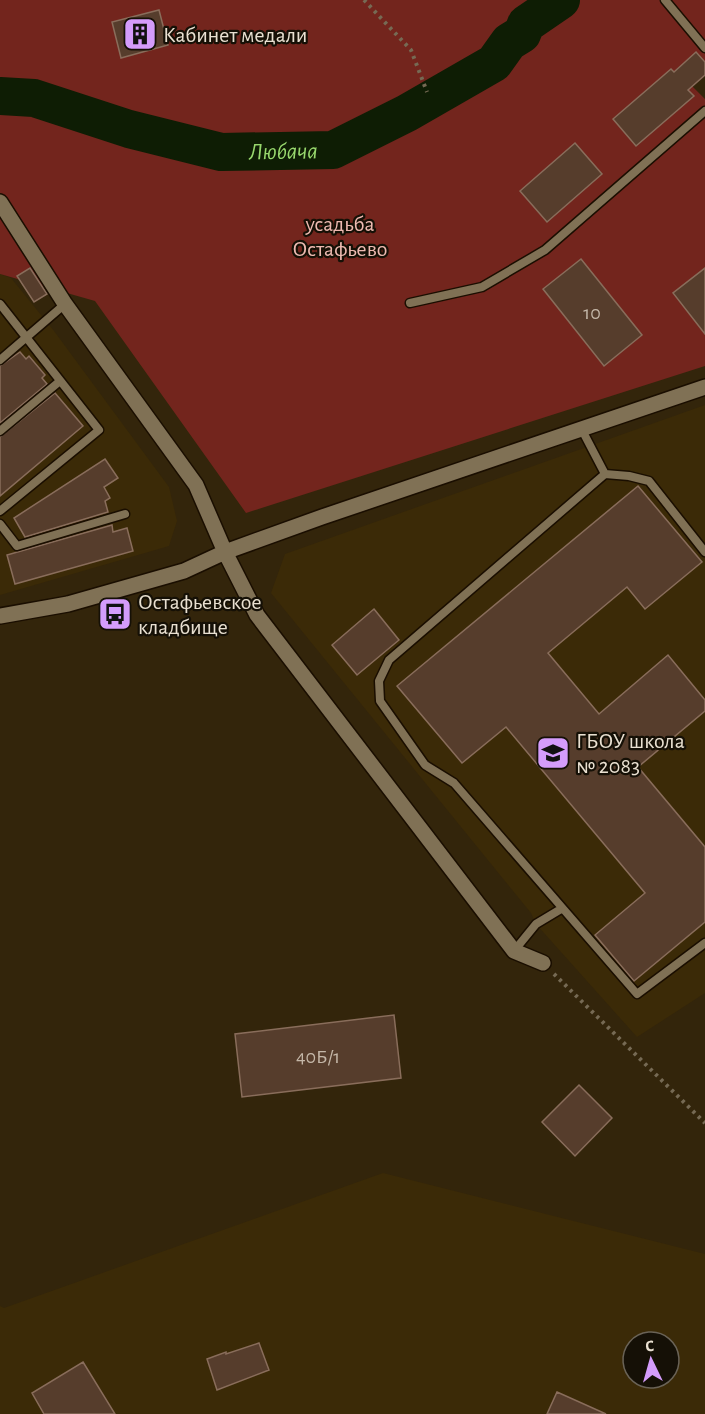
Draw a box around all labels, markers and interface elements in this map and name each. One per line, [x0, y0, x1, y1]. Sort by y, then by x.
building icon: Кабинет медали [122, 16, 158, 52]
place label: Кабинет медали [163, 24, 307, 46]
water label: Любача [247, 139, 318, 165]
park label: усадьба Остафьево [292, 213, 388, 260]
house number: 10 [583, 303, 601, 323]
place label: Остафьевское кладбище [138, 591, 262, 638]
bus stop icon: Остафьевское кладбище [97, 596, 133, 632]
place label: ГБОУ школа № 2083 [576, 730, 685, 777]
school or university icon: ГБОУ школа № 2083 [535, 735, 571, 771]
house number: 40Б/1 [296, 1047, 340, 1067]
north arrow [621, 1330, 681, 1390]
text: С [645, 1338, 655, 1354]

